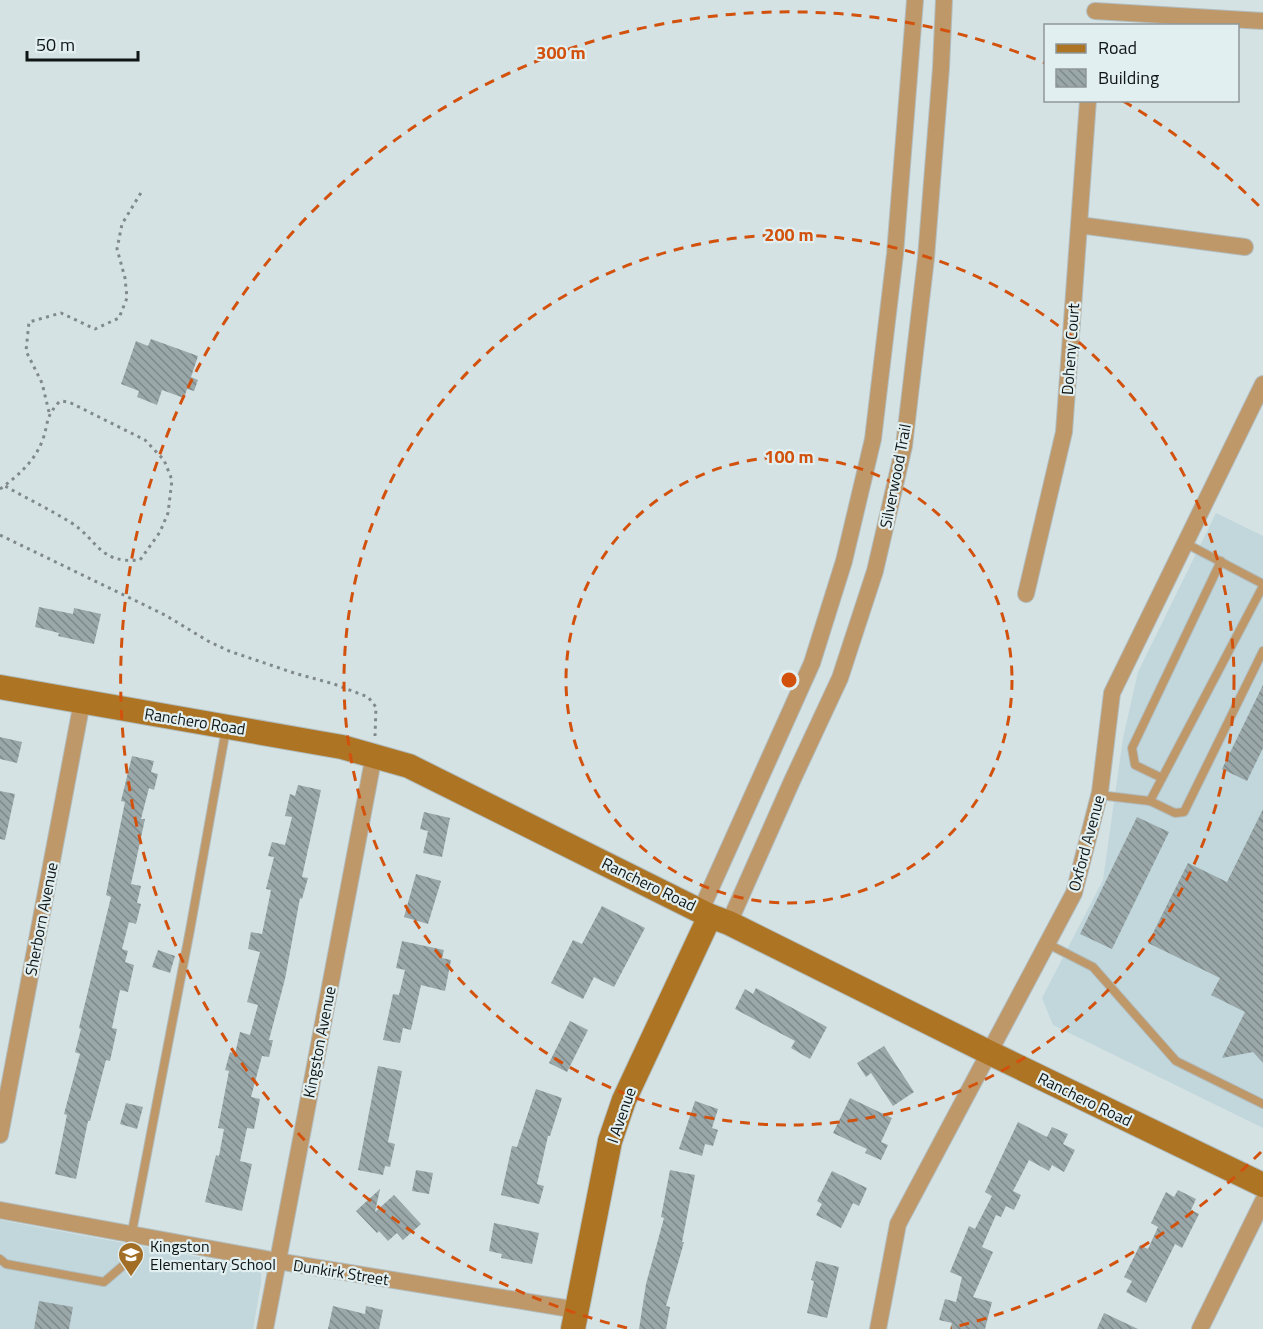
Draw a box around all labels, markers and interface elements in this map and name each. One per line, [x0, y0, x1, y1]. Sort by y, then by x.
scale bar [27, 24, 138, 62]
legend [1044, 24, 1239, 102]
text: 50 m [36, 31, 75, 58]
text: Road [1098, 34, 1137, 61]
text: 300 m [536, 39, 586, 66]
text: Building [1098, 64, 1159, 91]
text: 200 m [764, 221, 814, 248]
street label: Doheny Court [1055, 302, 1085, 396]
street label: Silverwood Trail [873, 422, 917, 530]
text: 100 m [764, 443, 814, 470]
centre of rings [779, 670, 799, 690]
street label: Ranchero Road [143, 701, 247, 741]
street label: Oxford Avenue [1062, 792, 1110, 894]
street label: Ranchero Road [598, 851, 700, 917]
street label: Sherborn Avenue [18, 860, 64, 978]
street label: Kingston Avenue [296, 984, 342, 1100]
street label: Ranchero Road [1034, 1066, 1136, 1132]
street label: I Avenue [600, 1084, 642, 1146]
place label: Kingston Elementary School [150, 1234, 276, 1276]
school or university icon: Kingston Elementary School [116, 1240, 146, 1278]
street label: Dunkirk Street [291, 1253, 391, 1291]

